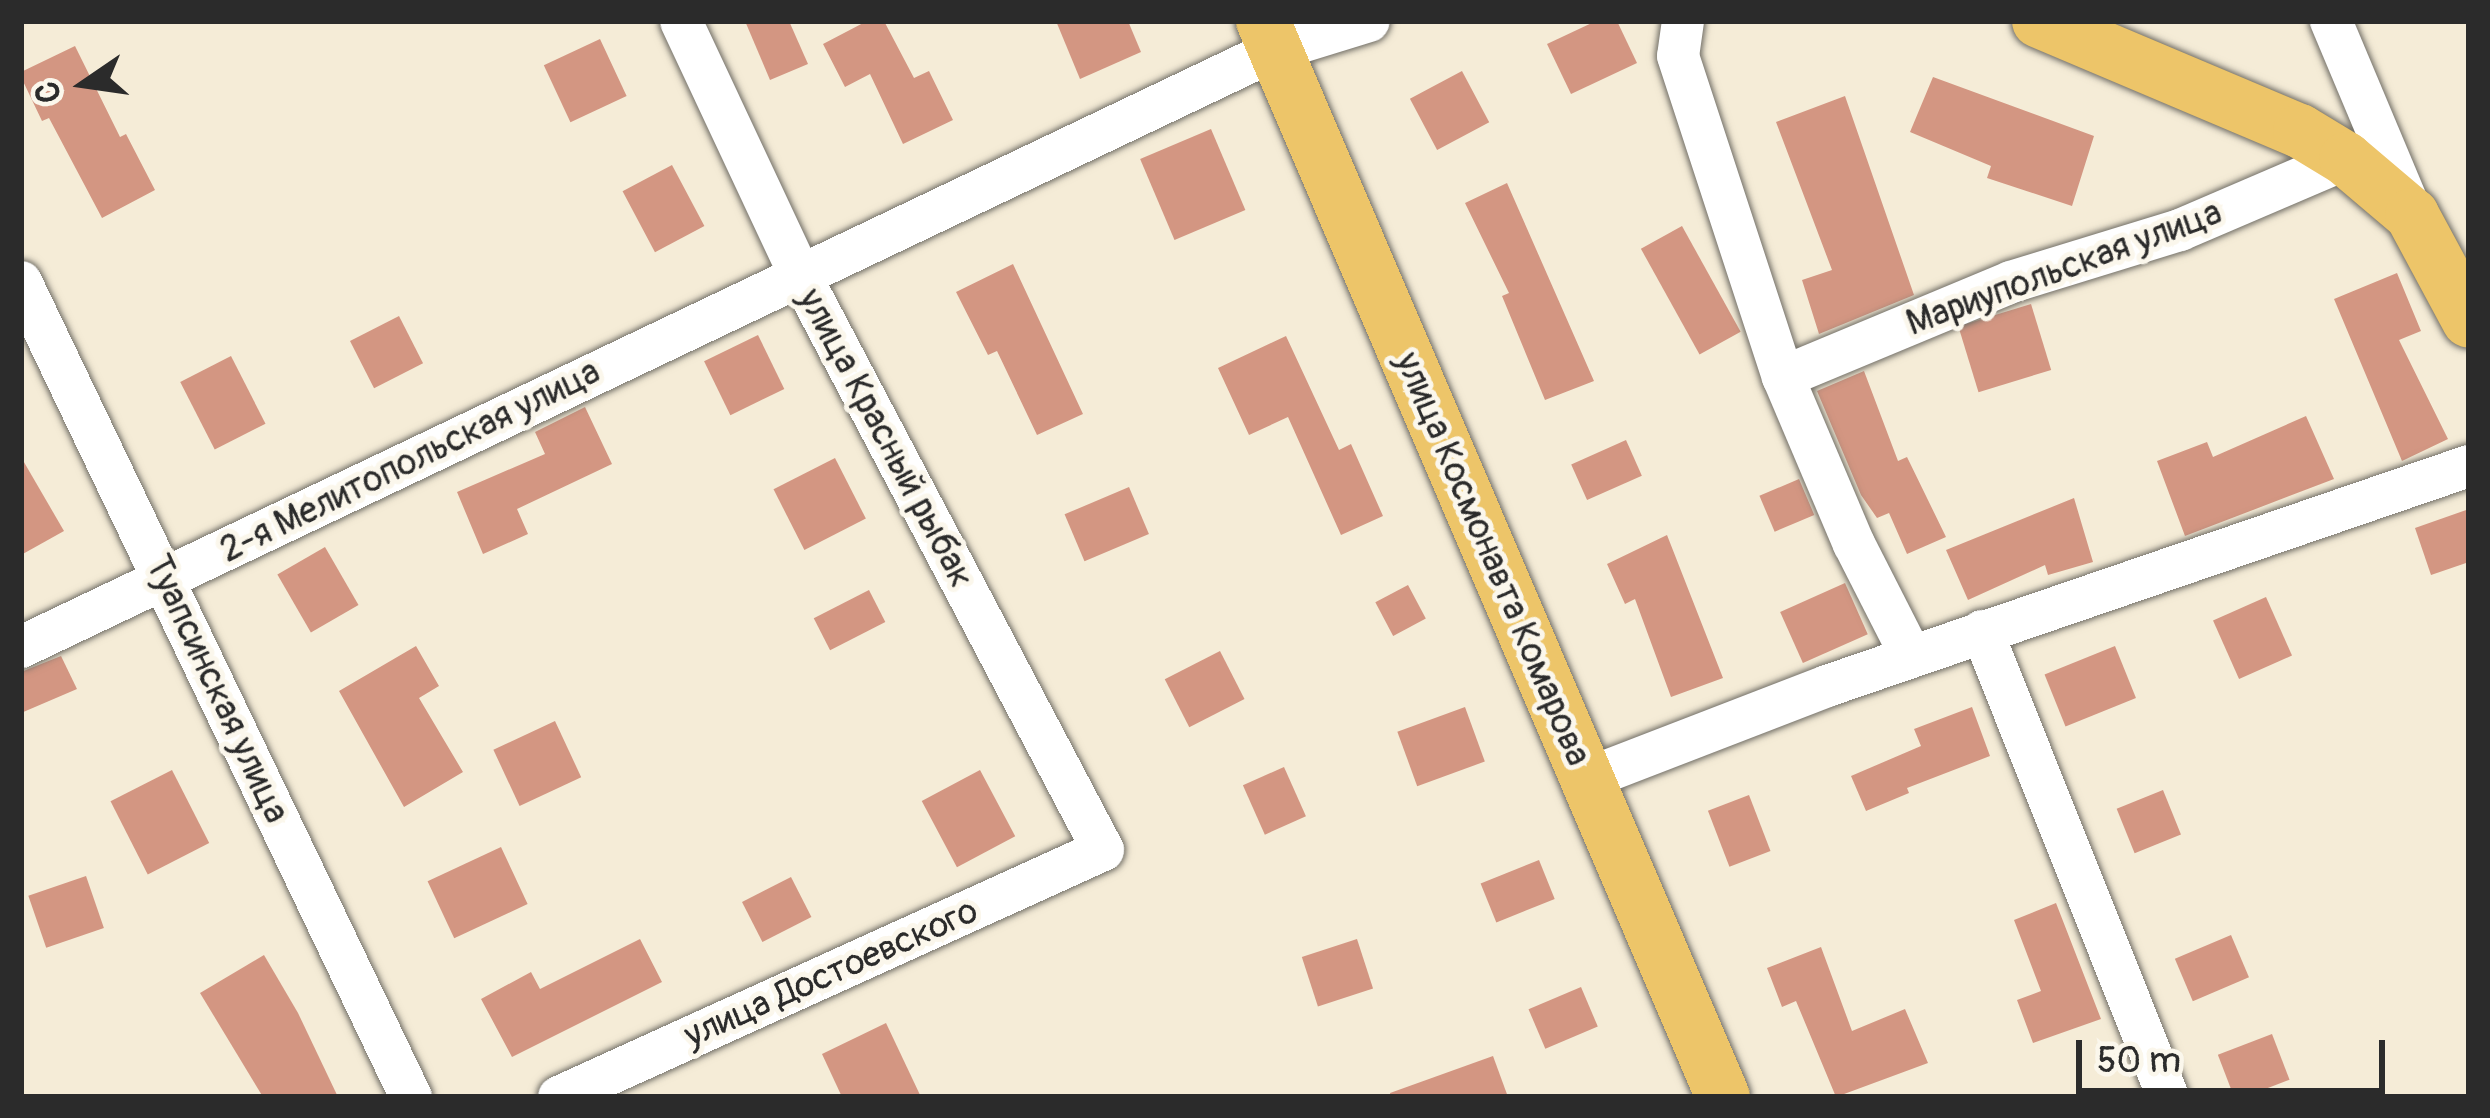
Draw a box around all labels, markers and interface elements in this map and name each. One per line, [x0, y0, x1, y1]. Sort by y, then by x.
north arrow [24, 24, 144, 144]
text: С [26, 78, 71, 107]
street label: Мариупольская улица [1901, 191, 2227, 345]
street label: улица Красный рыбак [789, 281, 983, 595]
street label: улица Космонавта Комарова [1386, 346, 1600, 772]
street label: 2-я Мелитопольская улица [213, 350, 607, 572]
street label: Туапсинская улица [136, 548, 298, 830]
street label: улица Достоевского [678, 889, 984, 1057]
scale bar [2082, 1016, 2391, 1090]
text: 50 m [2097, 1038, 2181, 1083]

